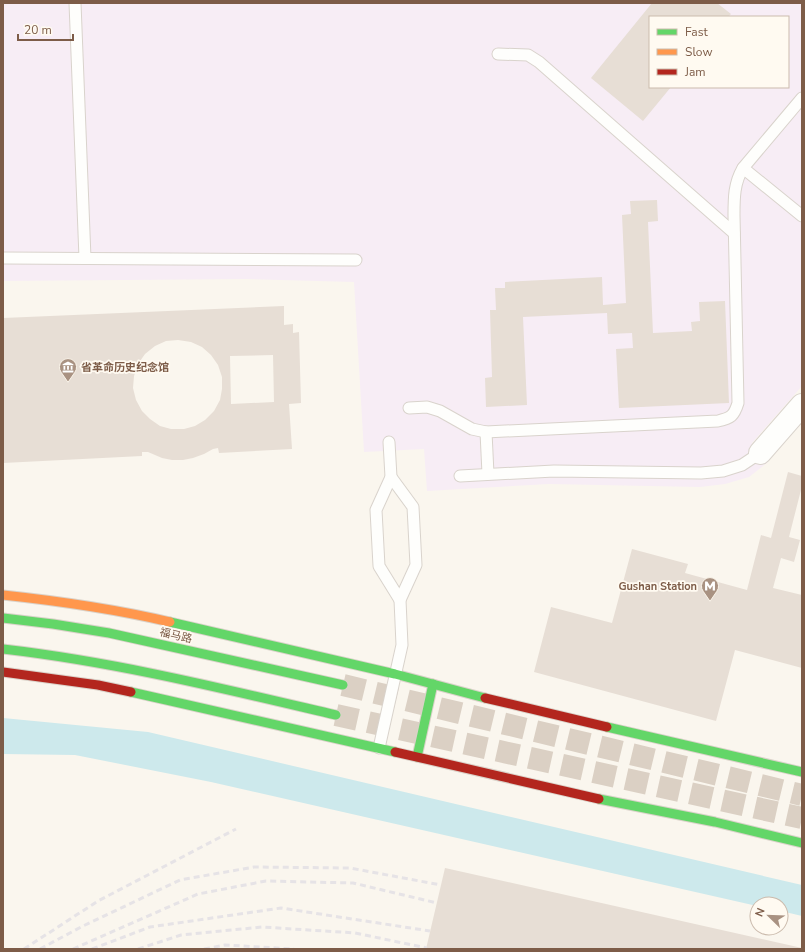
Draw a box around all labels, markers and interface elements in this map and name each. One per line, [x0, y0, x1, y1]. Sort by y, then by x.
scale bar [18, 16, 73, 42]
legend [649, 16, 789, 88]
text: 20 m [24, 22, 52, 38]
text: Fast [685, 24, 708, 40]
text: Slow [685, 44, 713, 60]
text: Jam [684, 64, 706, 80]
museum icon: 省革命历史纪念馆 [58, 357, 78, 382]
place label: 省革命历史纪念馆 [81, 360, 169, 375]
metro station icon: Gushan Station [700, 576, 720, 601]
place label: Gushan Station [618, 579, 697, 594]
street label: 福马路 [158, 624, 194, 647]
north arrow [749, 896, 789, 936]
text: N [752, 906, 769, 919]

